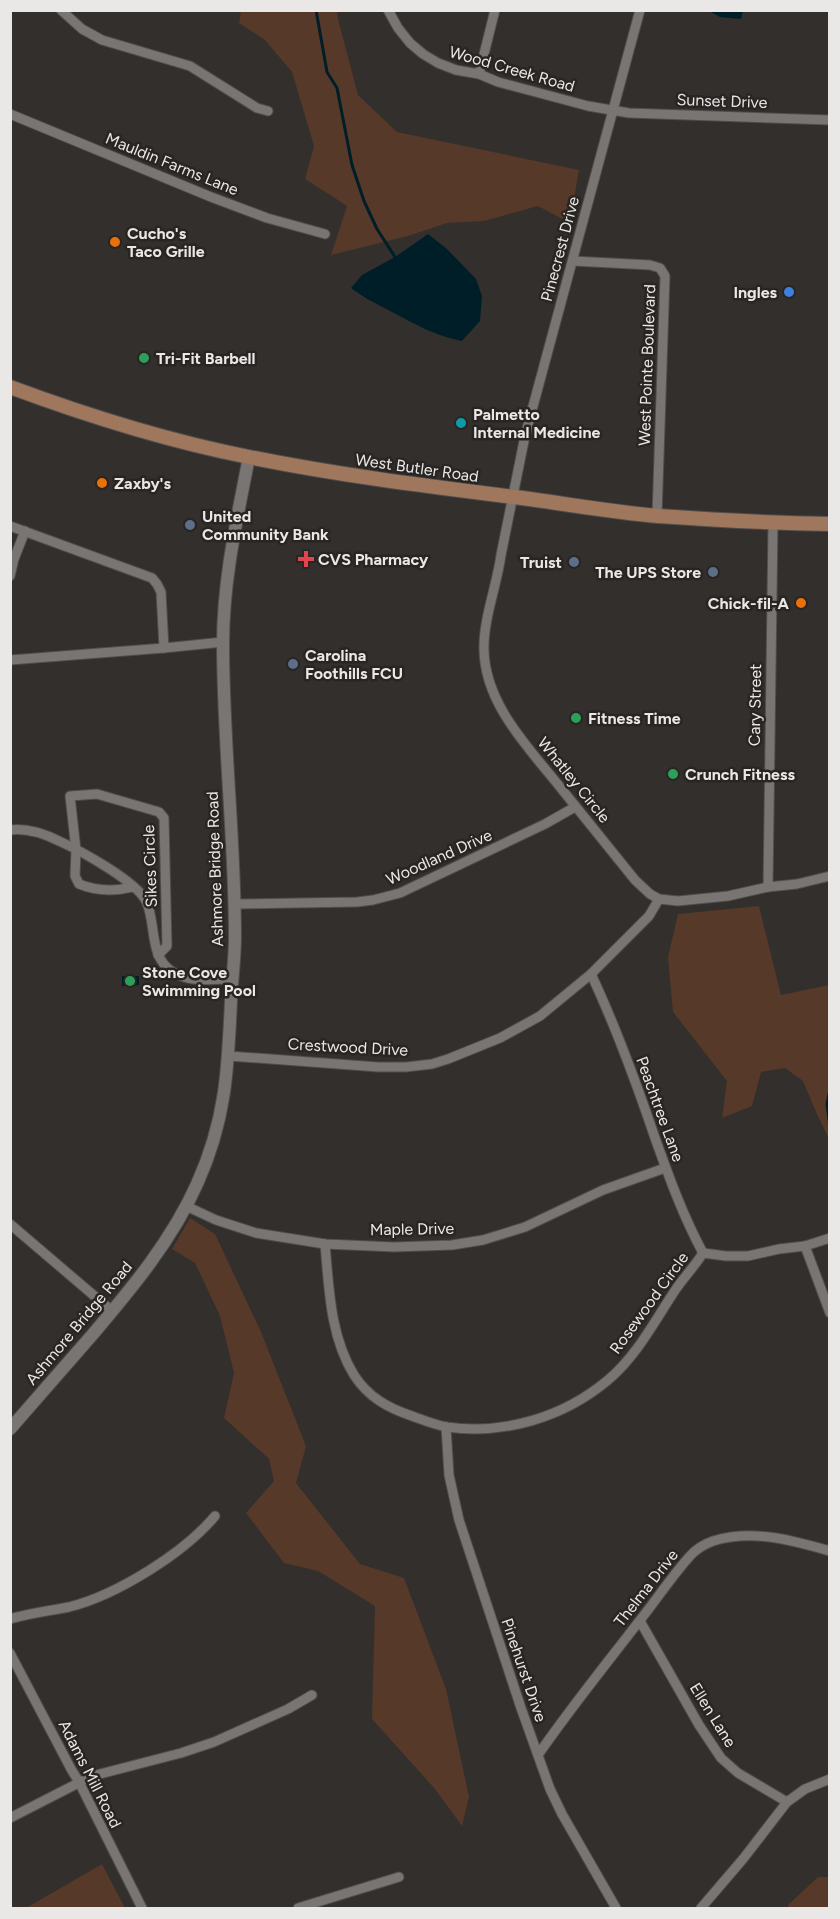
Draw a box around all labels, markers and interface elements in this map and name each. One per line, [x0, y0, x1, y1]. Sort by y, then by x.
street label: Wood Creek Road [447, 42, 577, 96]
street label: Sunset Drive [676, 90, 768, 112]
street label: Mauldin Farms Lane [103, 129, 241, 199]
street label: Pinecrest Drive [537, 194, 583, 304]
place label: Cucho's Taco Grille [127, 224, 205, 261]
marker: Cucho's Taco Grille [108, 235, 122, 249]
place label: Ingles [733, 283, 778, 302]
street label: West Pointe Boulevard [635, 284, 659, 446]
marker: Ingles [782, 285, 796, 299]
place label: Tri-Fit Barbell [156, 349, 256, 368]
marker: Tri-Fit Barbell [137, 351, 151, 365]
place label: Palmetto Internal Medicine [473, 405, 601, 442]
marker: Palmetto Internal Medicine [454, 416, 468, 430]
street label: West Butler Road [354, 450, 480, 486]
place label: Zaxby's [114, 474, 172, 493]
marker: Zaxby's [95, 476, 109, 490]
place label: United Community Bank [202, 507, 329, 544]
marker: United Community Bank [183, 518, 197, 532]
place label: CVS Pharmacy [318, 550, 429, 569]
marker: CVS Pharmacy [299, 552, 313, 566]
place label: Truist [520, 553, 562, 572]
marker: Truist [567, 555, 581, 569]
place label: The UPS Store [595, 563, 701, 582]
marker: The UPS Store [706, 565, 720, 579]
place label: Chick-fil-A [708, 594, 790, 613]
marker: Chick-fil-A [794, 596, 808, 610]
place label: Carolina Foothills FCU [305, 646, 403, 683]
marker: Carolina Foothills FCU [286, 657, 300, 671]
street label: Cary Street [745, 664, 765, 746]
place label: Fitness Time [588, 709, 681, 728]
marker: Fitness Time [569, 711, 583, 725]
street label: Whatley Circle [534, 733, 614, 827]
place label: Crunch Fitness [685, 765, 795, 784]
marker: Crunch Fitness [666, 767, 680, 781]
street label: Ashmore Bridge Road [203, 791, 227, 947]
street label: Sikes Circle [139, 824, 161, 908]
street label: Woodland Drive [383, 825, 495, 889]
place label: Stone Cove Swimming Pool [142, 963, 256, 1000]
marker: Stone Cove Swimming Pool [123, 974, 137, 988]
street label: Crestwood Drive [287, 1034, 409, 1060]
street label: Peachtree Lane [632, 1054, 688, 1164]
street label: Maple Drive [370, 1219, 455, 1239]
street label: Rosewood Circle [606, 1248, 692, 1358]
street label: Ashmore Bridge Road [22, 1257, 136, 1389]
street label: Thelma Drive [610, 1545, 682, 1630]
street label: Pinehurst Drive [497, 1616, 551, 1725]
street label: Ellen Lane [686, 1679, 740, 1751]
street label: Adams Mill Road [55, 1717, 125, 1831]

